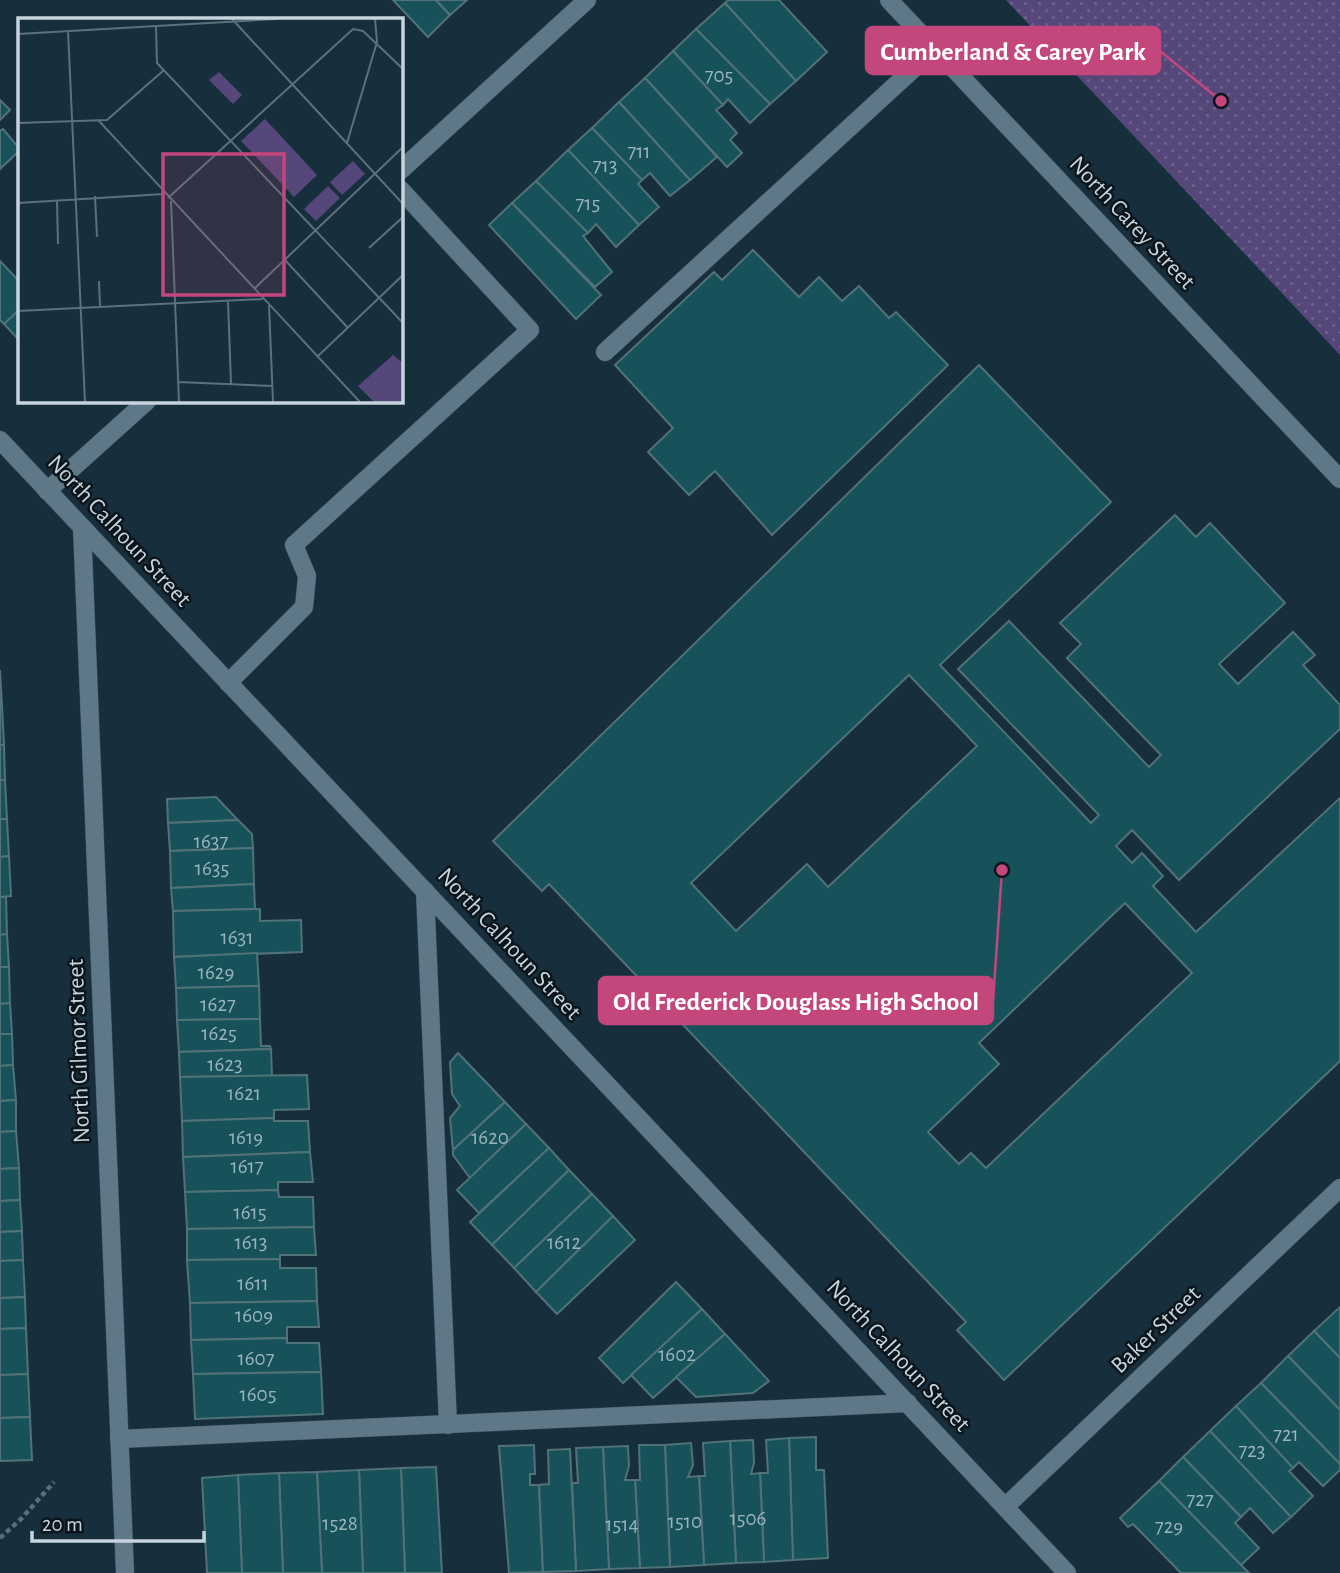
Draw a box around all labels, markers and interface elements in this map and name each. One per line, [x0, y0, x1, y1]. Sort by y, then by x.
inset map [18, 18, 402, 402]
callout: Cumberland & Carey Park [866, 27, 1160, 74]
text: Cumberland & Carey Park [880, 39, 1146, 65]
house number: 705 [705, 65, 733, 86]
house number: 711 [627, 141, 651, 162]
street label: North Carey Street [1065, 152, 1200, 294]
house number: 713 [593, 155, 617, 176]
house number: 715 [576, 193, 600, 214]
street label: North Calhoun Street [43, 450, 195, 612]
house number: 1637 [194, 831, 228, 852]
house number: 1635 [195, 858, 229, 879]
street label: North Calhoun Street [433, 863, 585, 1025]
house number: 1631 [221, 927, 253, 948]
street label: North Gilmor Street [64, 958, 94, 1144]
house number: 1629 [198, 962, 234, 983]
callout: Old Frederick Douglass High School [599, 977, 993, 1024]
text: Old Frederick Douglass High School [613, 989, 979, 1015]
house number: 1627 [200, 994, 236, 1015]
house number: 1625 [201, 1023, 237, 1044]
house number: 1623 [207, 1054, 243, 1075]
house number: 1621 [227, 1083, 261, 1104]
house number: 1619 [229, 1127, 263, 1148]
house number: 1620 [471, 1127, 509, 1148]
house number: 1617 [230, 1156, 264, 1177]
house number: 1615 [233, 1202, 267, 1223]
house number: 1613 [235, 1232, 267, 1253]
house number: 1612 [547, 1232, 581, 1253]
house number: 1611 [237, 1273, 269, 1294]
street label: North Calhoun Street [822, 1275, 974, 1437]
street label: Baker Street [1107, 1282, 1206, 1378]
house number: 1609 [235, 1305, 273, 1326]
house number: 1602 [658, 1344, 696, 1365]
house number: 1607 [238, 1348, 275, 1369]
house number: 1605 [240, 1384, 276, 1405]
house number: 721 [1273, 1424, 1299, 1445]
house number: 723 [1239, 1440, 1265, 1461]
house number: 727 [1186, 1489, 1214, 1510]
scale bar [32, 1500, 203, 1544]
house number: 1506 [730, 1508, 766, 1529]
house number: 1510 [668, 1511, 702, 1532]
house number: 1528 [322, 1513, 358, 1534]
text: 20 m [42, 1514, 83, 1535]
house number: 1514 [605, 1514, 639, 1535]
house number: 729 [1155, 1516, 1183, 1537]

